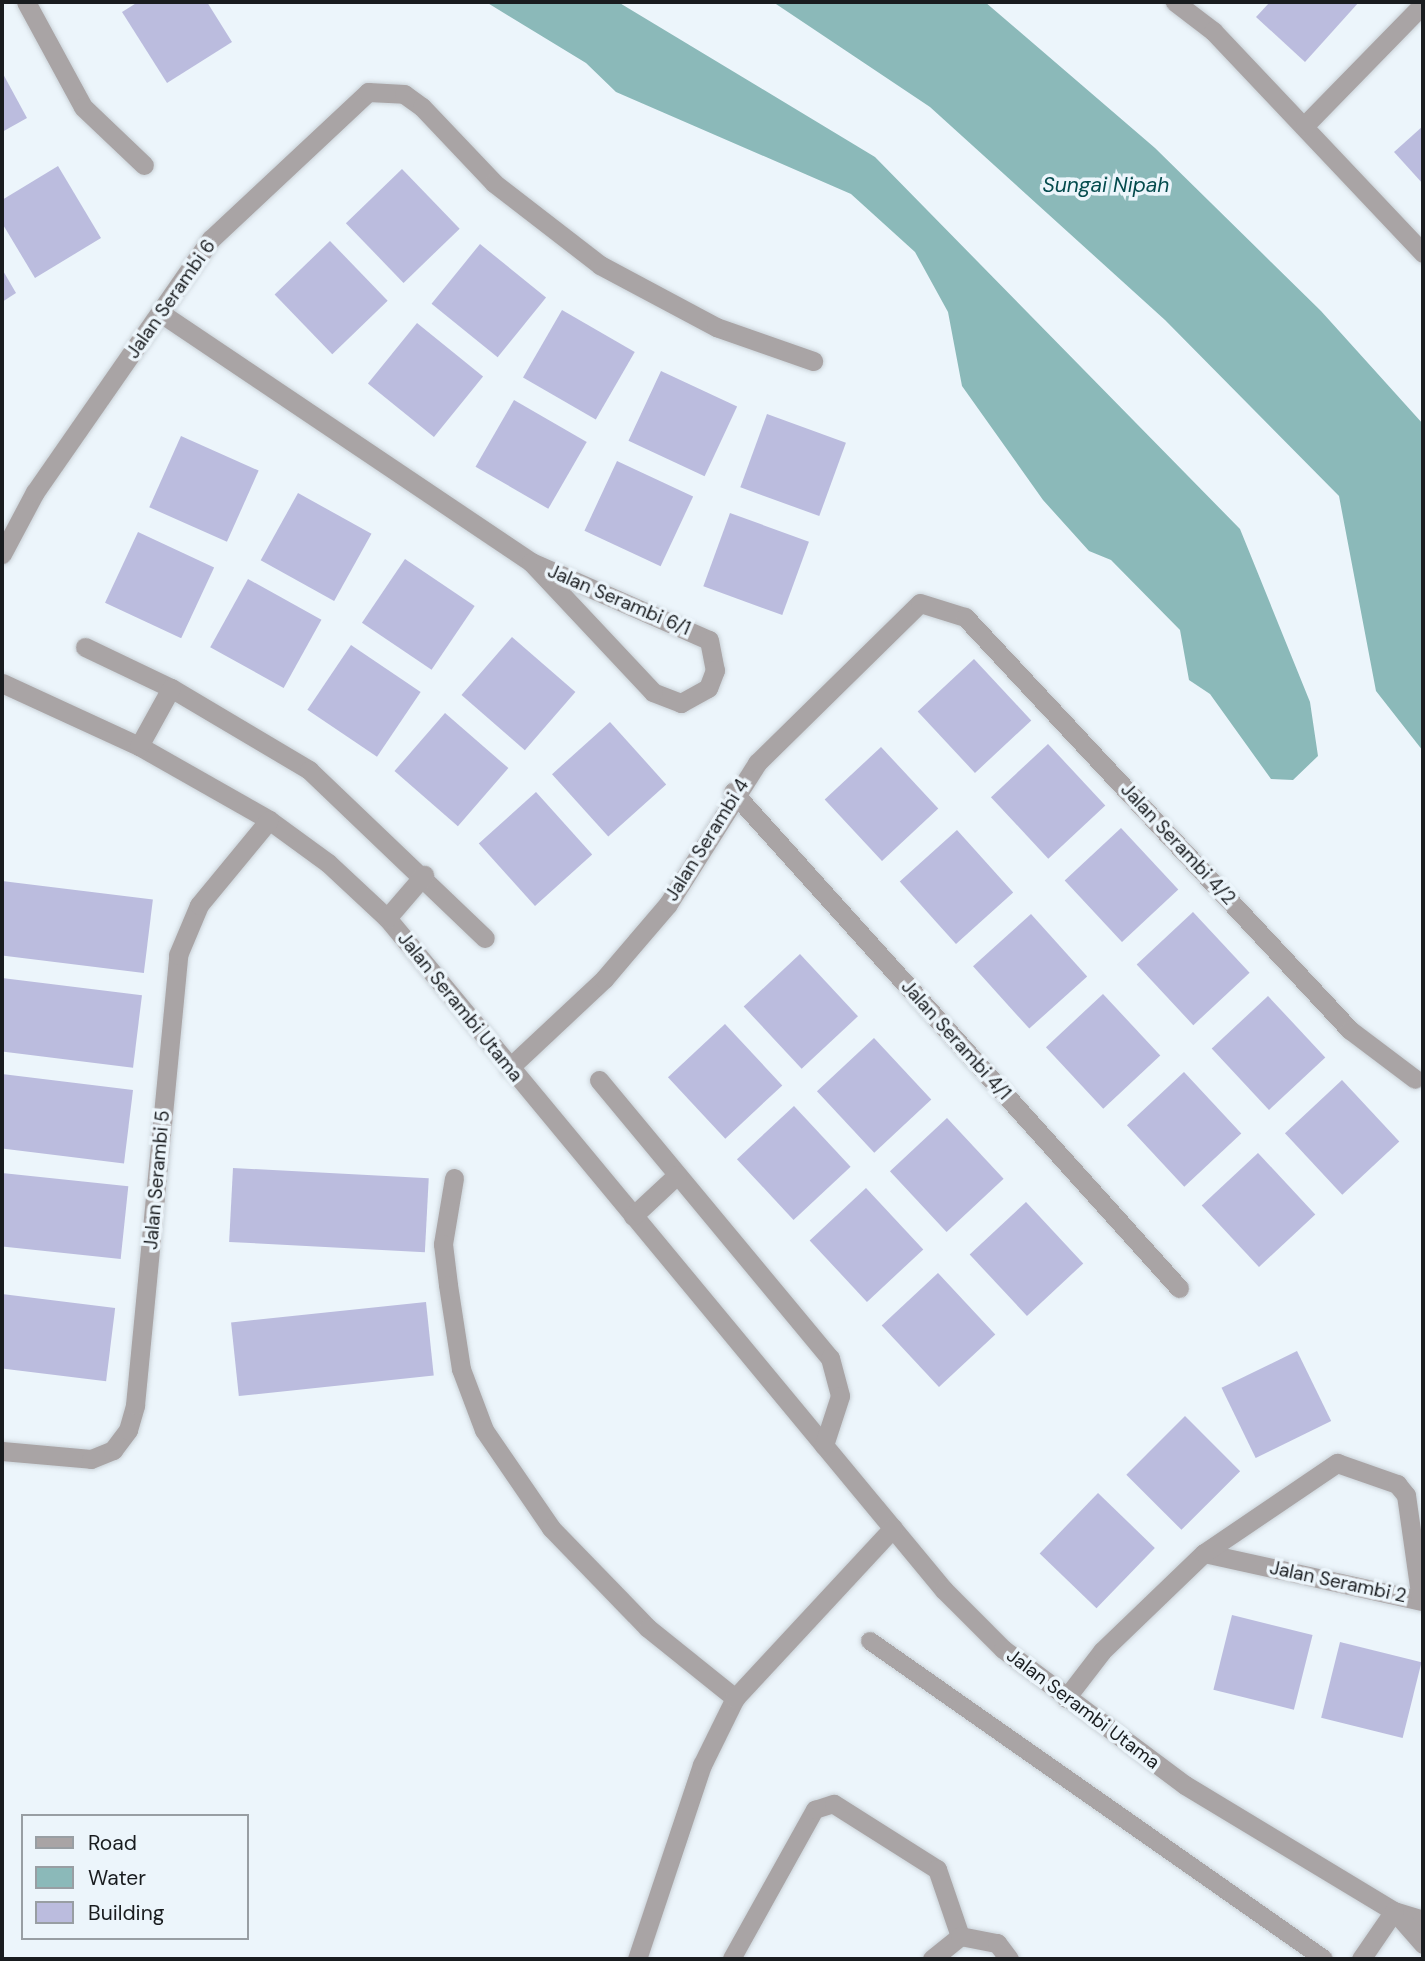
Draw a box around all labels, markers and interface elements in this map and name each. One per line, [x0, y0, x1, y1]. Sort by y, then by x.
water label: Sungai Nipah [1043, 172, 1169, 198]
street label: Jalan Serambi 6 [122, 235, 220, 363]
street label: Jalan Serambi 6/1 [544, 560, 694, 640]
street label: Jalan Serambi 4 [660, 775, 754, 905]
street label: Jalan Serambi 4/2 [1116, 778, 1240, 910]
street label: Jalan Serambi Utama [393, 928, 527, 1086]
street label: Jalan Serambi 4/1 [896, 976, 1016, 1104]
street label: Jalan Serambi 5 [140, 1109, 174, 1251]
street label: Jalan Serambi 2 [1268, 1556, 1408, 1608]
street label: Jalan Serambi Utama [1002, 1644, 1164, 1774]
legend [21, 1814, 248, 1940]
text: Road [88, 1829, 137, 1857]
text: Water [88, 1864, 146, 1892]
text: Building [88, 1899, 164, 1927]

